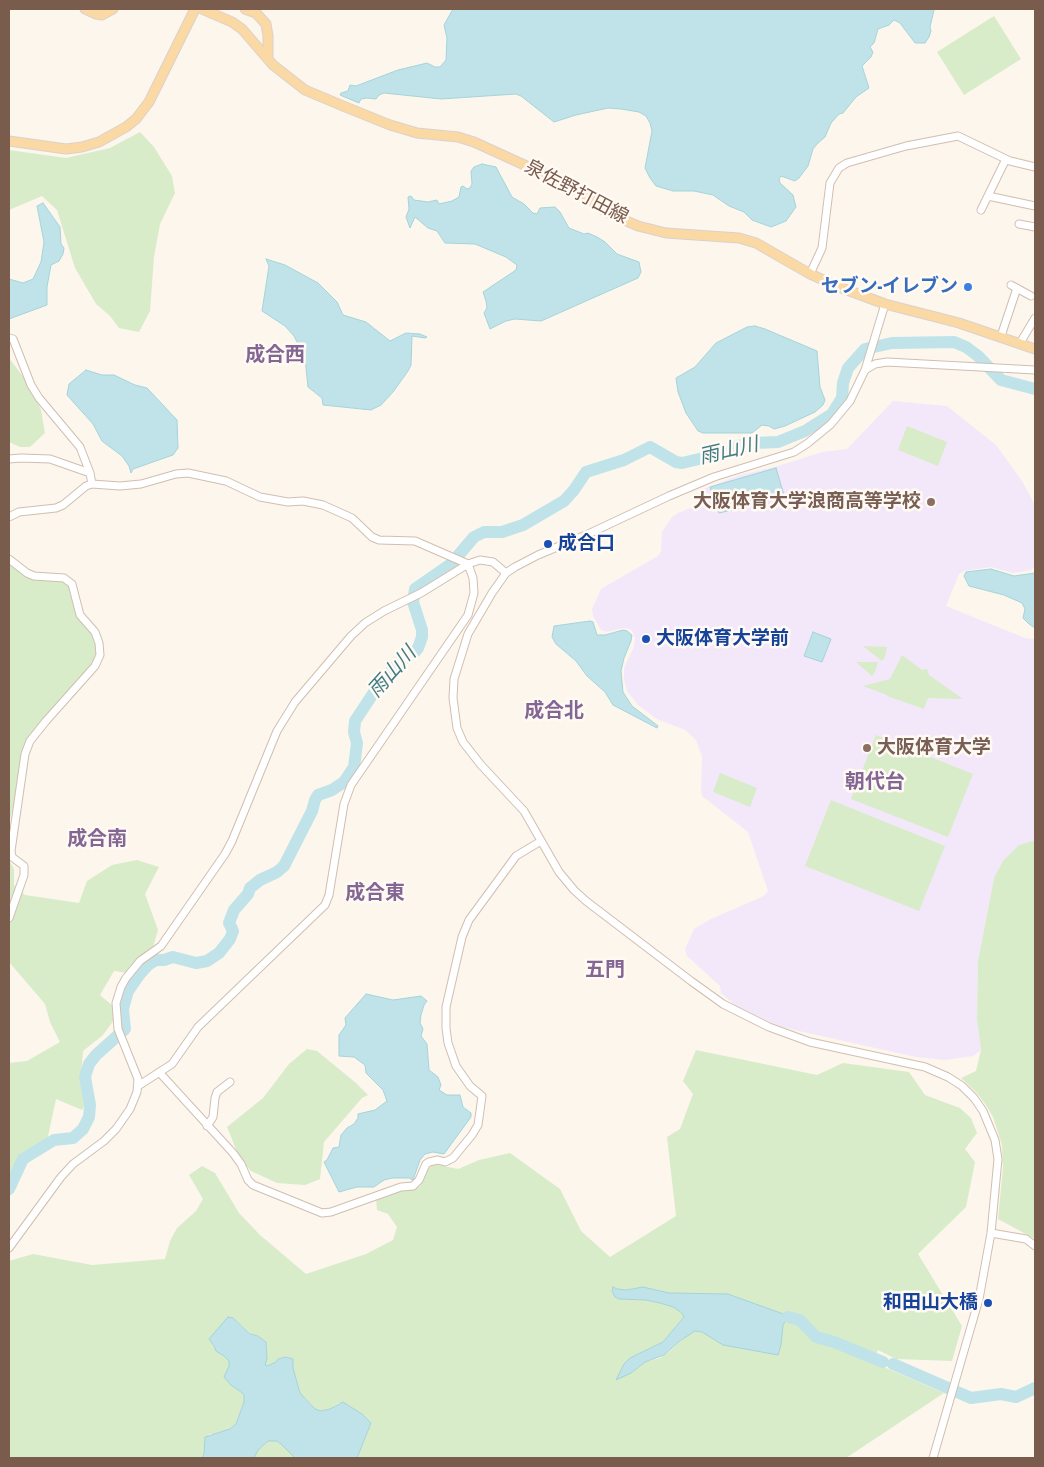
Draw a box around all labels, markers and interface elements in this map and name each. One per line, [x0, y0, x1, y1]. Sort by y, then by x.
street label: 泉佐野打田線 [520, 156, 632, 230]
place label: セブン-イレブン [821, 276, 958, 298]
marker: セブン-イレブン [962, 281, 974, 293]
district label: 成合西 [245, 344, 305, 368]
water label: 雨山川 [697, 434, 761, 470]
place label: 大阪体育大学浪商高等学校 [693, 491, 921, 513]
marker: 大阪体育大学浪商高等学校 [925, 496, 937, 508]
place label: 成合口 [558, 533, 615, 555]
marker: 成合口 [542, 538, 554, 550]
place label: 大阪体育大学前 [656, 628, 789, 650]
marker: 大阪体育大学前 [640, 633, 652, 645]
water label: 雨山川 [364, 643, 422, 703]
district label: 成合北 [524, 700, 584, 724]
place label: 大阪体育大学 [877, 737, 991, 759]
marker: 大阪体育大学 [861, 742, 873, 754]
district label: 朝代台 [845, 771, 905, 795]
district label: 成合南 [67, 828, 127, 852]
district label: 成合東 [345, 882, 405, 906]
district label: 五門 [585, 959, 625, 983]
place label: 和田山大橋 [883, 1292, 978, 1314]
marker: 和田山大橋 [982, 1297, 994, 1309]

